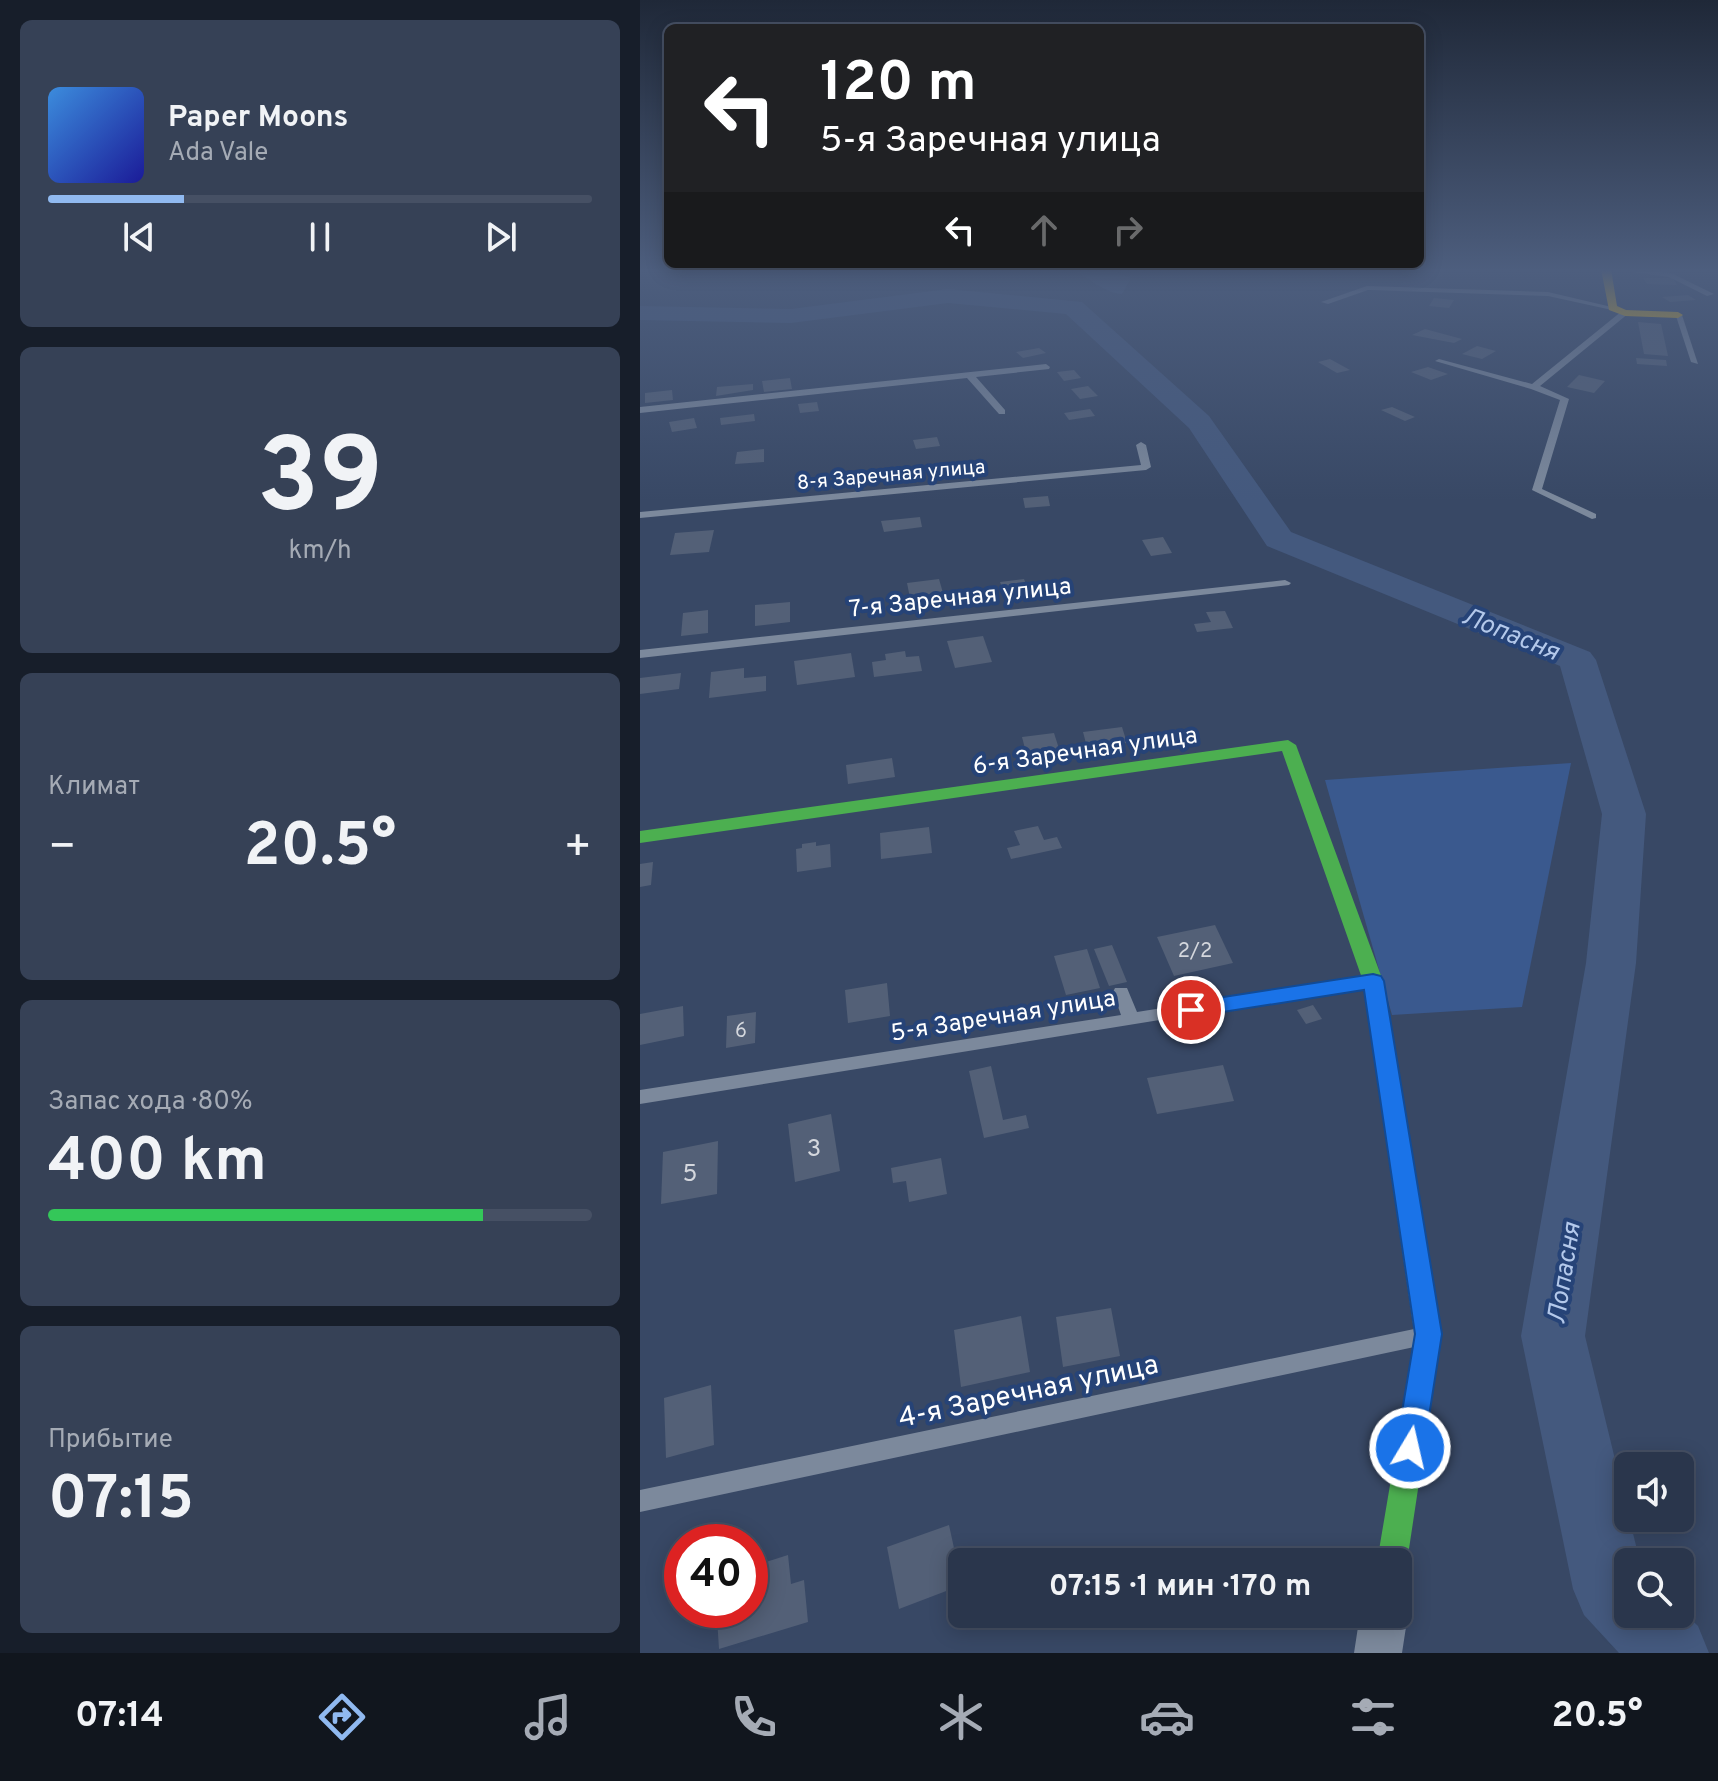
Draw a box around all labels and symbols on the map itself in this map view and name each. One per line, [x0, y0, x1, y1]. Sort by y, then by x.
street label: 8-я Заречная улица [796, 455, 986, 497]
street label: 7-я Заречная улица [847, 572, 1073, 626]
water label: Лопасня [1456, 601, 1564, 670]
street label: 6-я Заречная улица [971, 721, 1200, 783]
house number: 2/2 [1178, 939, 1212, 965]
pin [1157, 976, 1225, 1044]
street label: 5-я Заречная улица [889, 984, 1118, 1050]
house number: 6 [735, 1019, 747, 1045]
house number: 3 [807, 1135, 821, 1165]
house number: 5 [683, 1160, 697, 1190]
water label: Лопасня [1541, 1220, 1590, 1327]
street label: 4-я Заречная улица [895, 1348, 1162, 1438]
position arrow [1368, 1406, 1452, 1490]
speed limit sign: 40 [664, 1524, 768, 1628]

